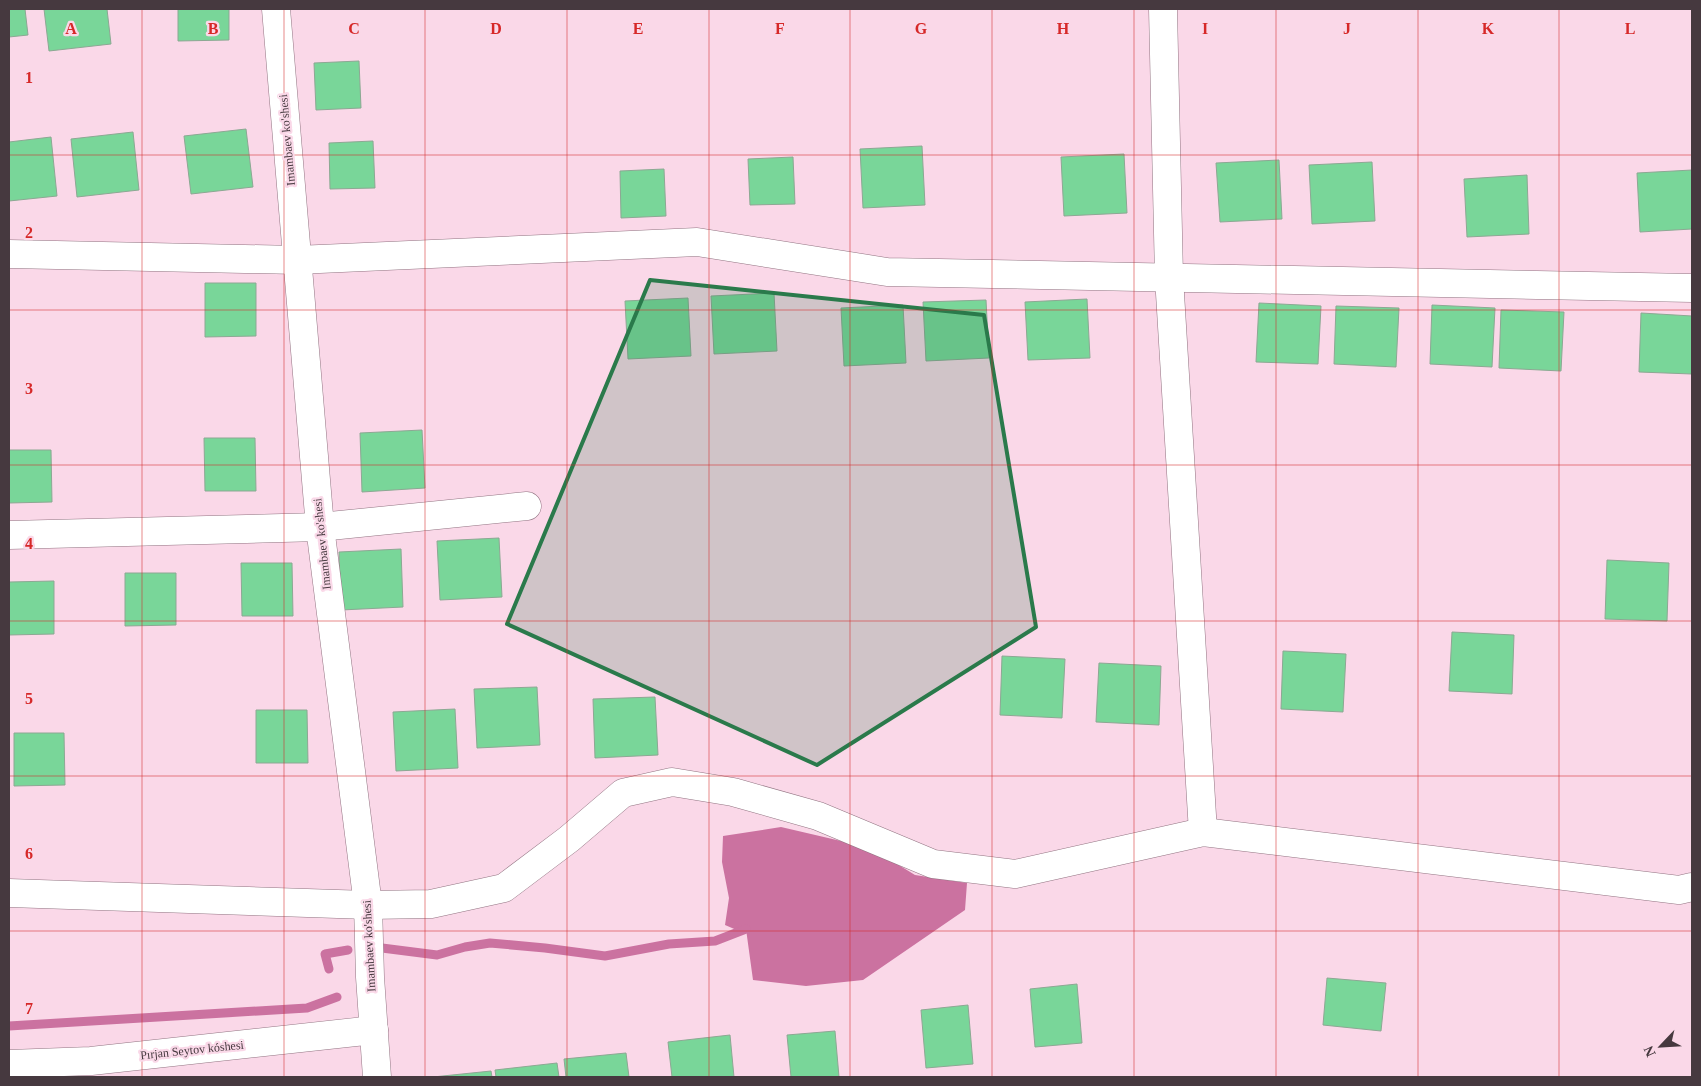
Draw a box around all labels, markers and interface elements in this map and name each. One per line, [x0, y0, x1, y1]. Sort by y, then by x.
text: A [65, 20, 77, 37]
text: B [208, 20, 219, 37]
text: C [348, 20, 360, 37]
text: D [490, 20, 502, 37]
text: E [633, 20, 643, 37]
text: F [775, 20, 785, 37]
text: G [915, 20, 928, 37]
text: H [1057, 20, 1070, 37]
text: I [1202, 20, 1208, 37]
text: J [1343, 20, 1351, 37]
text: K [1482, 20, 1495, 37]
text: L [1625, 20, 1635, 37]
text: 1 [25, 69, 33, 86]
street label: Imambaev ko'shesi [276, 93, 298, 186]
text: 2 [25, 224, 33, 241]
text: 3 [25, 380, 33, 397]
street label: Imambaev ko'shesi [310, 497, 334, 590]
text: 4 [25, 535, 33, 552]
text: 5 [25, 690, 33, 707]
text: 6 [25, 845, 33, 862]
street label: Imambaev ko'shesi [360, 899, 378, 992]
text: 7 [25, 1000, 33, 1017]
north arrow [1636, 1021, 1686, 1071]
street label: Pırjan Seytov kóshesi [140, 1038, 245, 1062]
text: N [1641, 1044, 1659, 1059]

